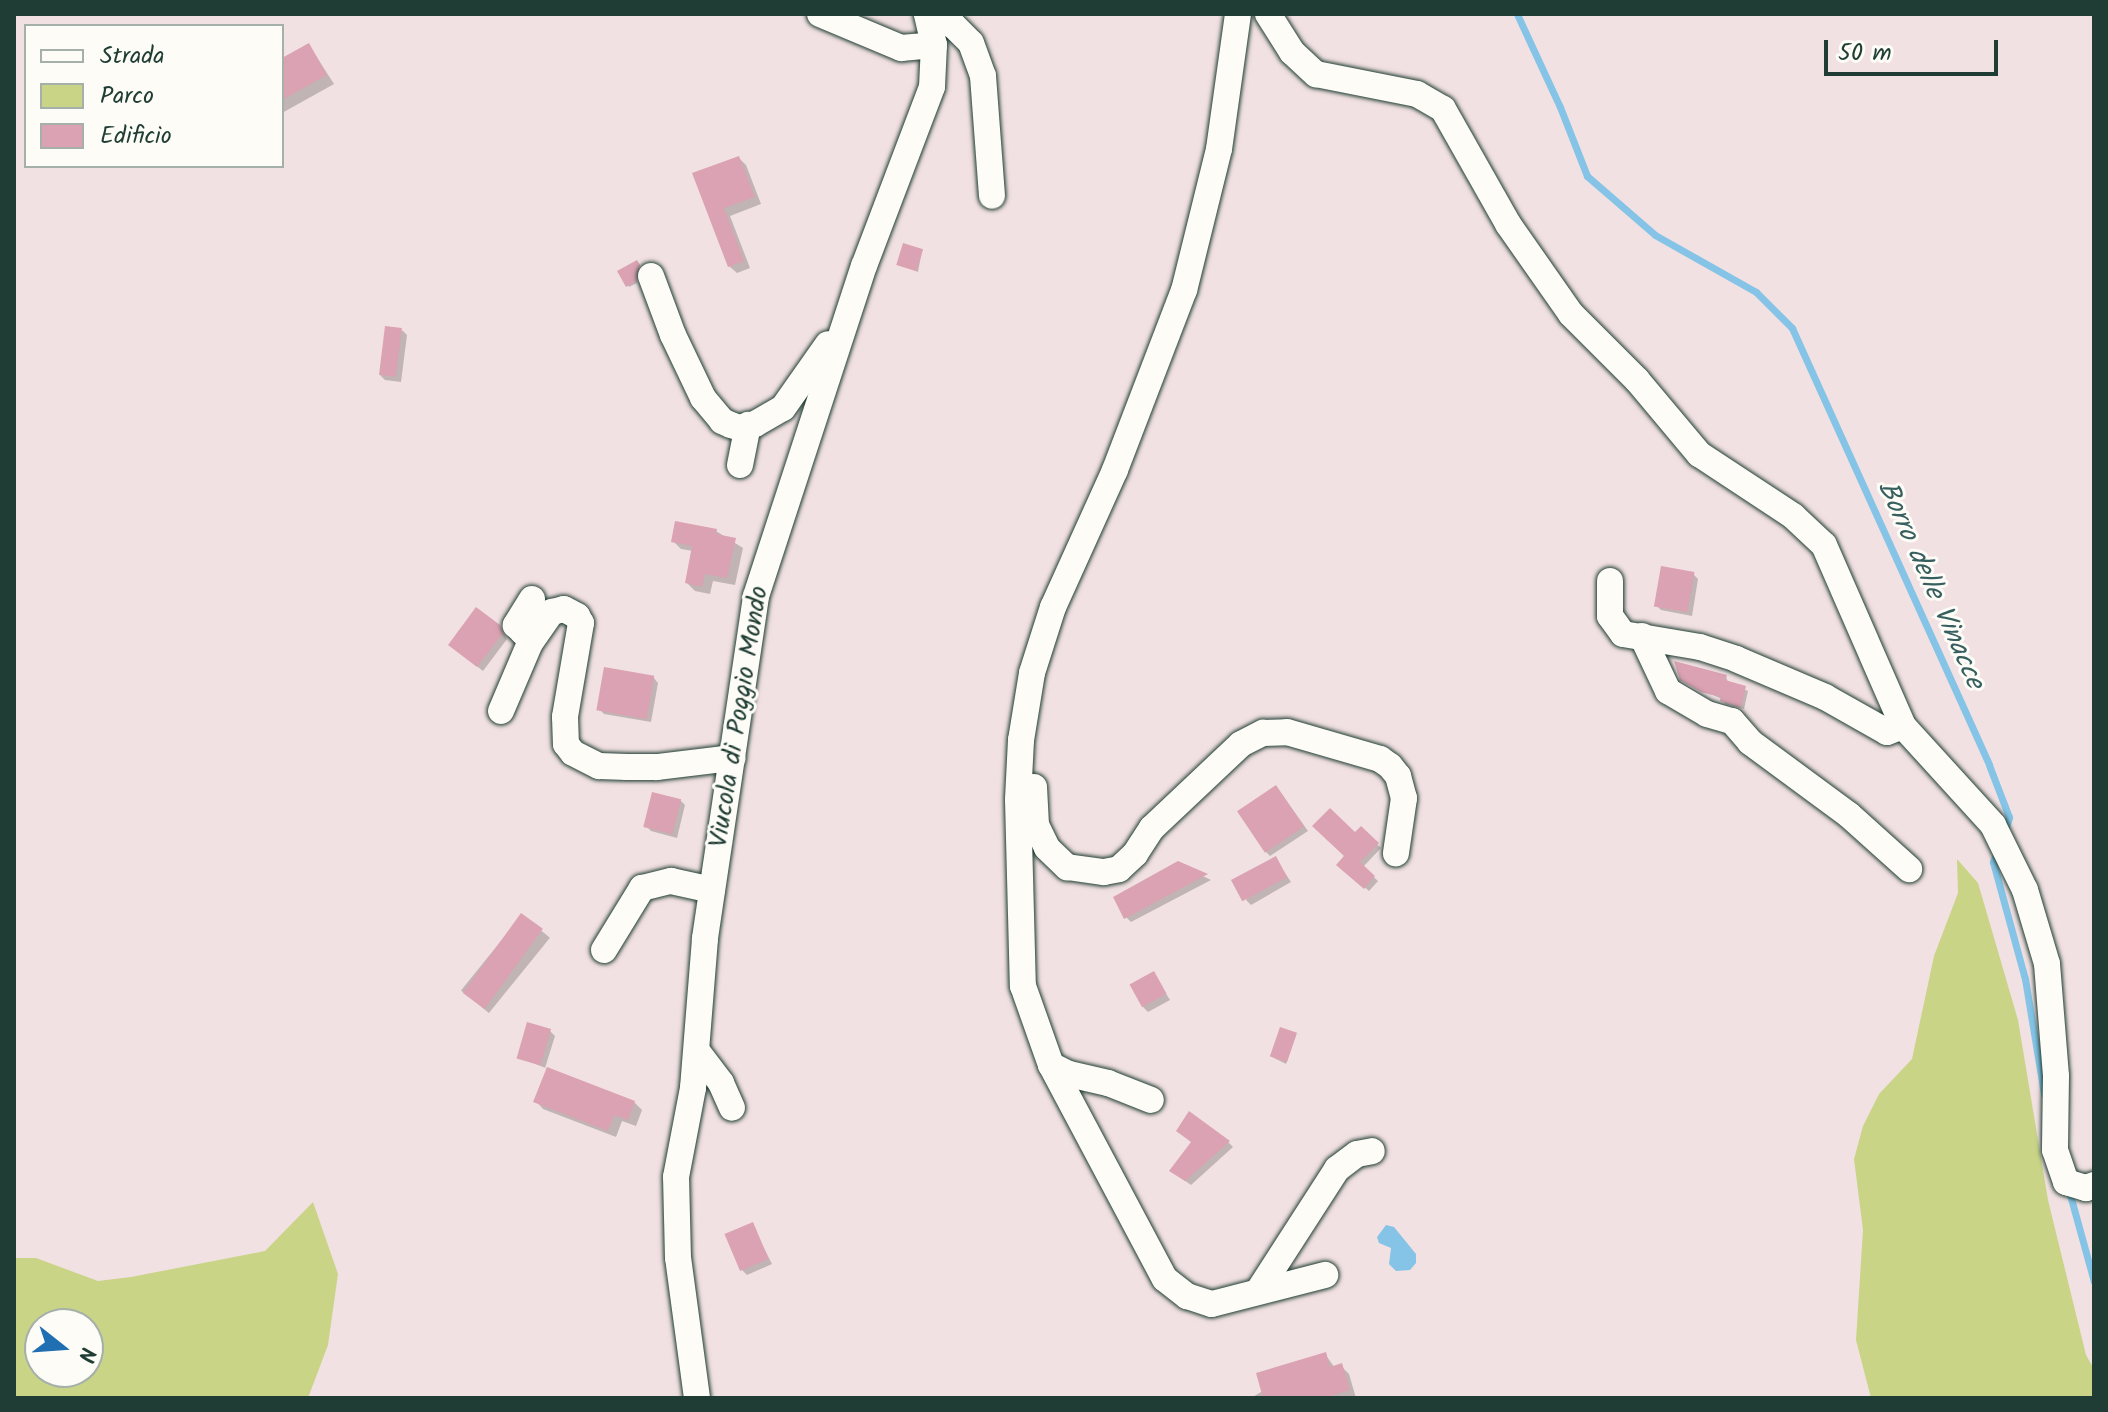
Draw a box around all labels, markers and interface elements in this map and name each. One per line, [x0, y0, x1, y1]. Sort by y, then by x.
legend [24, 24, 284, 168]
scale bar [1828, 24, 2002, 74]
text: 50 m [1838, 34, 1892, 73]
text: Strada [100, 37, 164, 76]
text: Parco [100, 77, 154, 116]
text: Edificio [100, 117, 172, 156]
water label: Borro delle Vinacce [1869, 476, 1991, 694]
street label: Viucola di Poggio Mondo [704, 584, 776, 850]
north arrow [24, 1308, 104, 1388]
text: N [67, 1343, 104, 1366]

